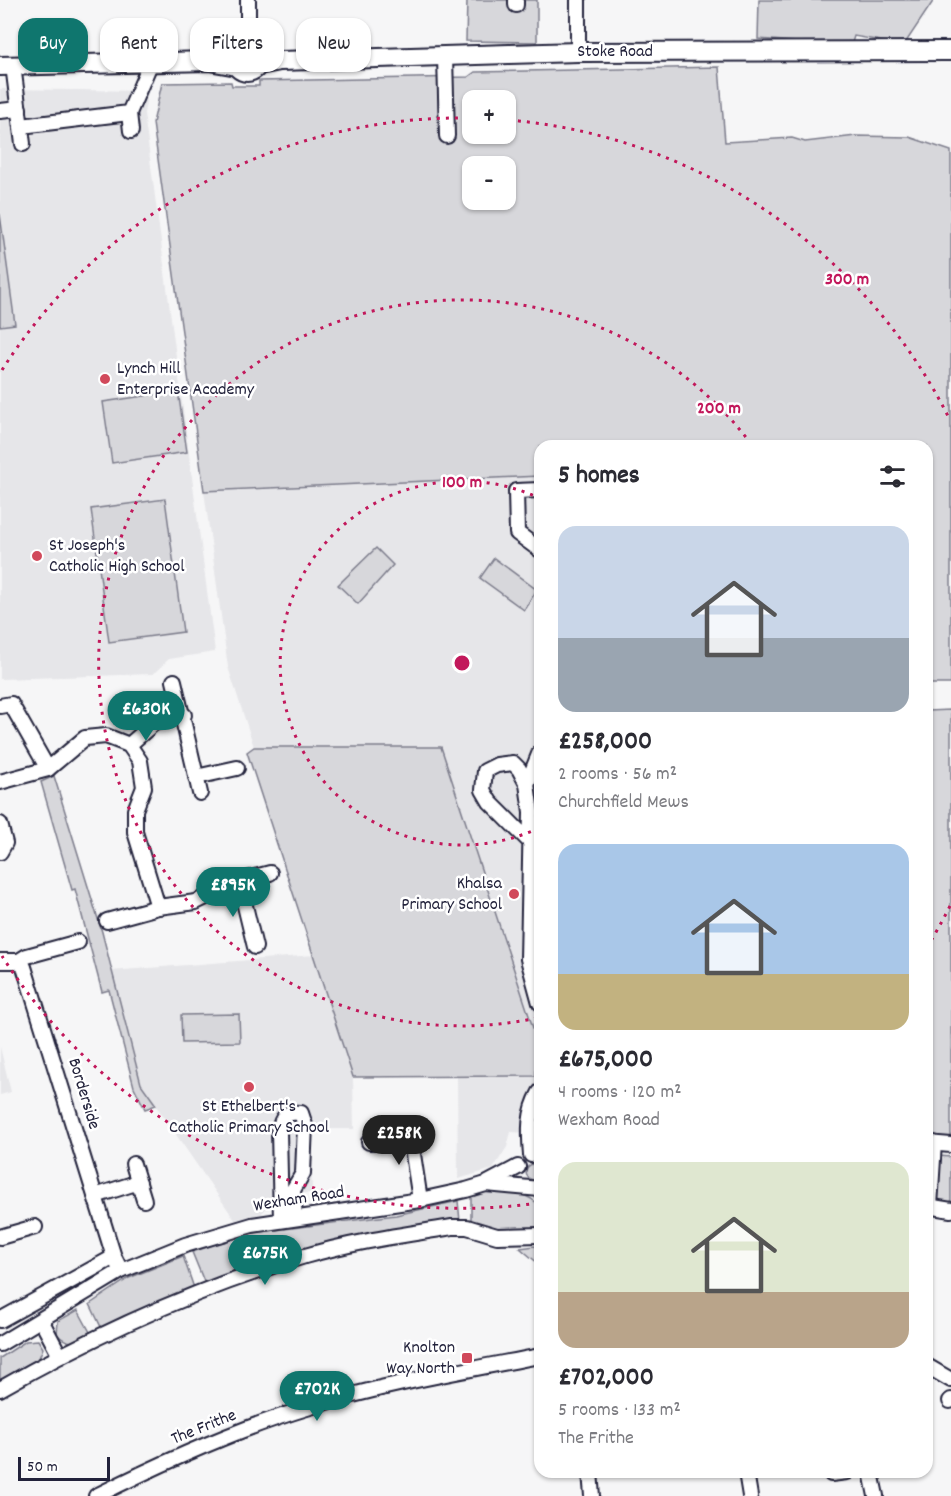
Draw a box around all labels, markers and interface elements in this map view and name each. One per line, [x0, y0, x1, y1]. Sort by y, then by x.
chip: Buy [18, 18, 88, 72]
chip: Rent [100, 18, 178, 72]
chip: Filters [190, 18, 284, 72]
chip: New [296, 18, 371, 72]
street label: Stoke Road [577, 40, 653, 65]
map controls [462, 90, 516, 210]
button: + [462, 90, 516, 144]
button: − [462, 156, 516, 210]
text: 300 m [825, 268, 869, 293]
place label: Lynch Hill Enterprise Academy [117, 357, 255, 403]
marker: Lynch Hill Enterprise Academy [98, 372, 112, 386]
text: 200 m [697, 397, 741, 422]
text: 5 homes [558, 458, 640, 495]
icon: filters [876, 460, 909, 493]
text: 100 m [442, 471, 482, 496]
place label: St Joseph's Catholic High School [49, 534, 185, 580]
marker: St Joseph's Catholic High School [30, 549, 44, 563]
icon: home [680, 565, 788, 673]
centre of rings [452, 653, 472, 673]
pin: £630K [104, 691, 188, 742]
text: £630K [122, 696, 170, 724]
text: £258,000 [558, 724, 652, 761]
text: 2 rooms · 56 m² [558, 761, 677, 789]
text: Churchfield Mews [558, 789, 689, 817]
pin: £895K [191, 867, 275, 918]
text: £895K [210, 872, 256, 900]
place label: Khalsa Primary School [401, 872, 503, 918]
icon: home [680, 883, 788, 991]
marker: Khalsa Primary School [507, 887, 521, 901]
text: £675,000 [558, 1042, 653, 1079]
street label: Borderside [60, 1055, 106, 1133]
text: 4 rooms · 120 m² [558, 1079, 682, 1107]
marker: St Ethelbert's Catholic Primary School [242, 1080, 256, 1094]
place label: St Ethelbert's Catholic Primary School [169, 1095, 330, 1141]
text: Wexham Road [558, 1107, 660, 1135]
pin: £258K [357, 1115, 441, 1166]
text: £258K [376, 1120, 422, 1148]
street label: Wexham Road [252, 1180, 346, 1220]
icon: home [680, 1201, 788, 1309]
pin: £675K [223, 1235, 307, 1286]
text: £675K [242, 1240, 288, 1268]
place label: Knolton Way North [386, 1336, 455, 1382]
marker: Knolton Way North [460, 1351, 474, 1365]
text: £702,000 [558, 1360, 654, 1397]
pin: £702K [275, 1371, 359, 1422]
text: £702K [294, 1376, 340, 1404]
text: 5 rooms · 133 m² [558, 1397, 681, 1425]
street label: The Frithe [168, 1404, 240, 1452]
text: The Frithe [558, 1425, 634, 1453]
scale bar [18, 1454, 110, 1482]
text: 50 m [27, 1456, 58, 1479]

